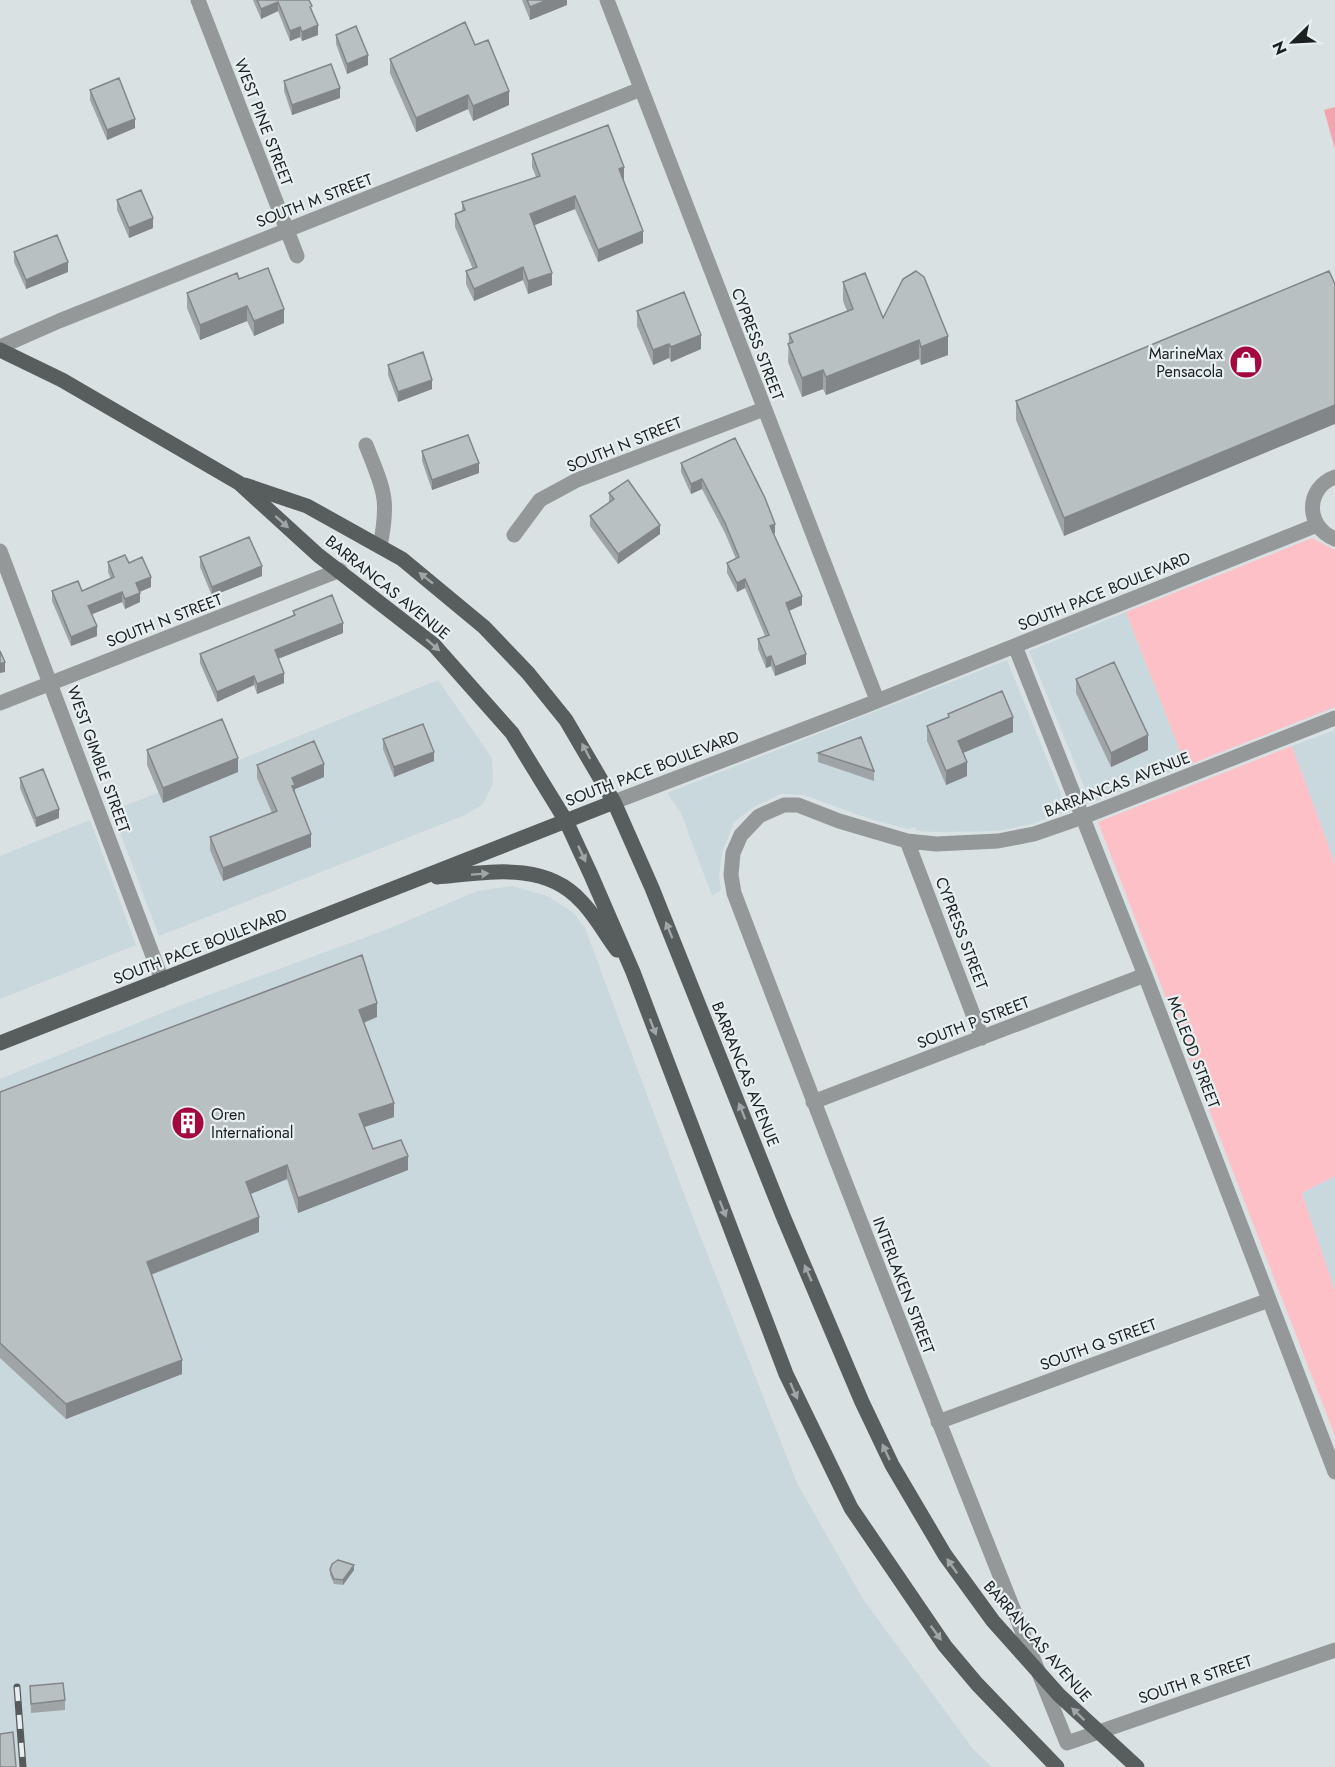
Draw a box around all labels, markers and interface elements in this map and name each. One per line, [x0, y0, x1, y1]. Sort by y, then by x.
north arrow [1263, 12, 1323, 72]
text: N [1267, 37, 1293, 58]
street label: WEST PINE STREET [229, 55, 299, 190]
street label: SOUTH M STREET [253, 167, 376, 233]
street label: CYPRESS STREET [726, 285, 790, 404]
place label: MarineMax Pensacola [1149, 342, 1223, 383]
shop icon: MarineMax Pensacola [1228, 344, 1264, 380]
street label: SOUTH N STREET [563, 411, 686, 478]
one-way arrow [274, 515, 289, 528]
street label: BARRANCAS AVENUE [320, 530, 455, 645]
street label: SOUTH PACE BOULEVARD [1014, 546, 1194, 637]
one-way arrow [418, 571, 434, 584]
street label: SOUTH N STREET [103, 588, 226, 653]
one-way arrow [425, 638, 440, 651]
street label: WEST GIMBLE STREET [61, 682, 136, 836]
street label: SOUTH PACE BOULEVARD [562, 725, 742, 812]
one-way arrow [581, 742, 591, 759]
street label: BARRANCAS AVENUE [1041, 746, 1193, 823]
one-way arrow [577, 845, 587, 863]
one-way arrow [471, 869, 490, 878]
street label: CYPRESS STREET [930, 874, 994, 993]
street label: SOUTH PACE BOULEVARD [110, 903, 290, 990]
one-way arrow [664, 921, 673, 939]
street label: SOUTH P STREET [914, 990, 1033, 1055]
street label: MCLEOD STREET [1162, 993, 1226, 1112]
street label: BARRANCAS AVENUE [706, 998, 785, 1150]
one-way arrow [649, 1018, 659, 1036]
one-way arrow [737, 1102, 746, 1120]
place label: Oren International [211, 1103, 294, 1144]
building icon: Oren International [170, 1105, 206, 1141]
one-way arrow [719, 1200, 728, 1218]
street label: INTERLAKEN STREET [867, 1213, 940, 1358]
one-way arrow [804, 1264, 813, 1281]
street label: SOUTH Q STREET [1037, 1312, 1160, 1376]
one-way arrow [789, 1382, 798, 1399]
one-way arrow [881, 1443, 890, 1460]
one-way arrow [946, 1558, 958, 1574]
street label: BARRANCAS AVENUE [978, 1575, 1097, 1707]
one-way arrow [930, 1625, 942, 1641]
street label: SOUTH R STREET [1135, 1649, 1256, 1710]
one-way arrow [1071, 1707, 1086, 1721]

